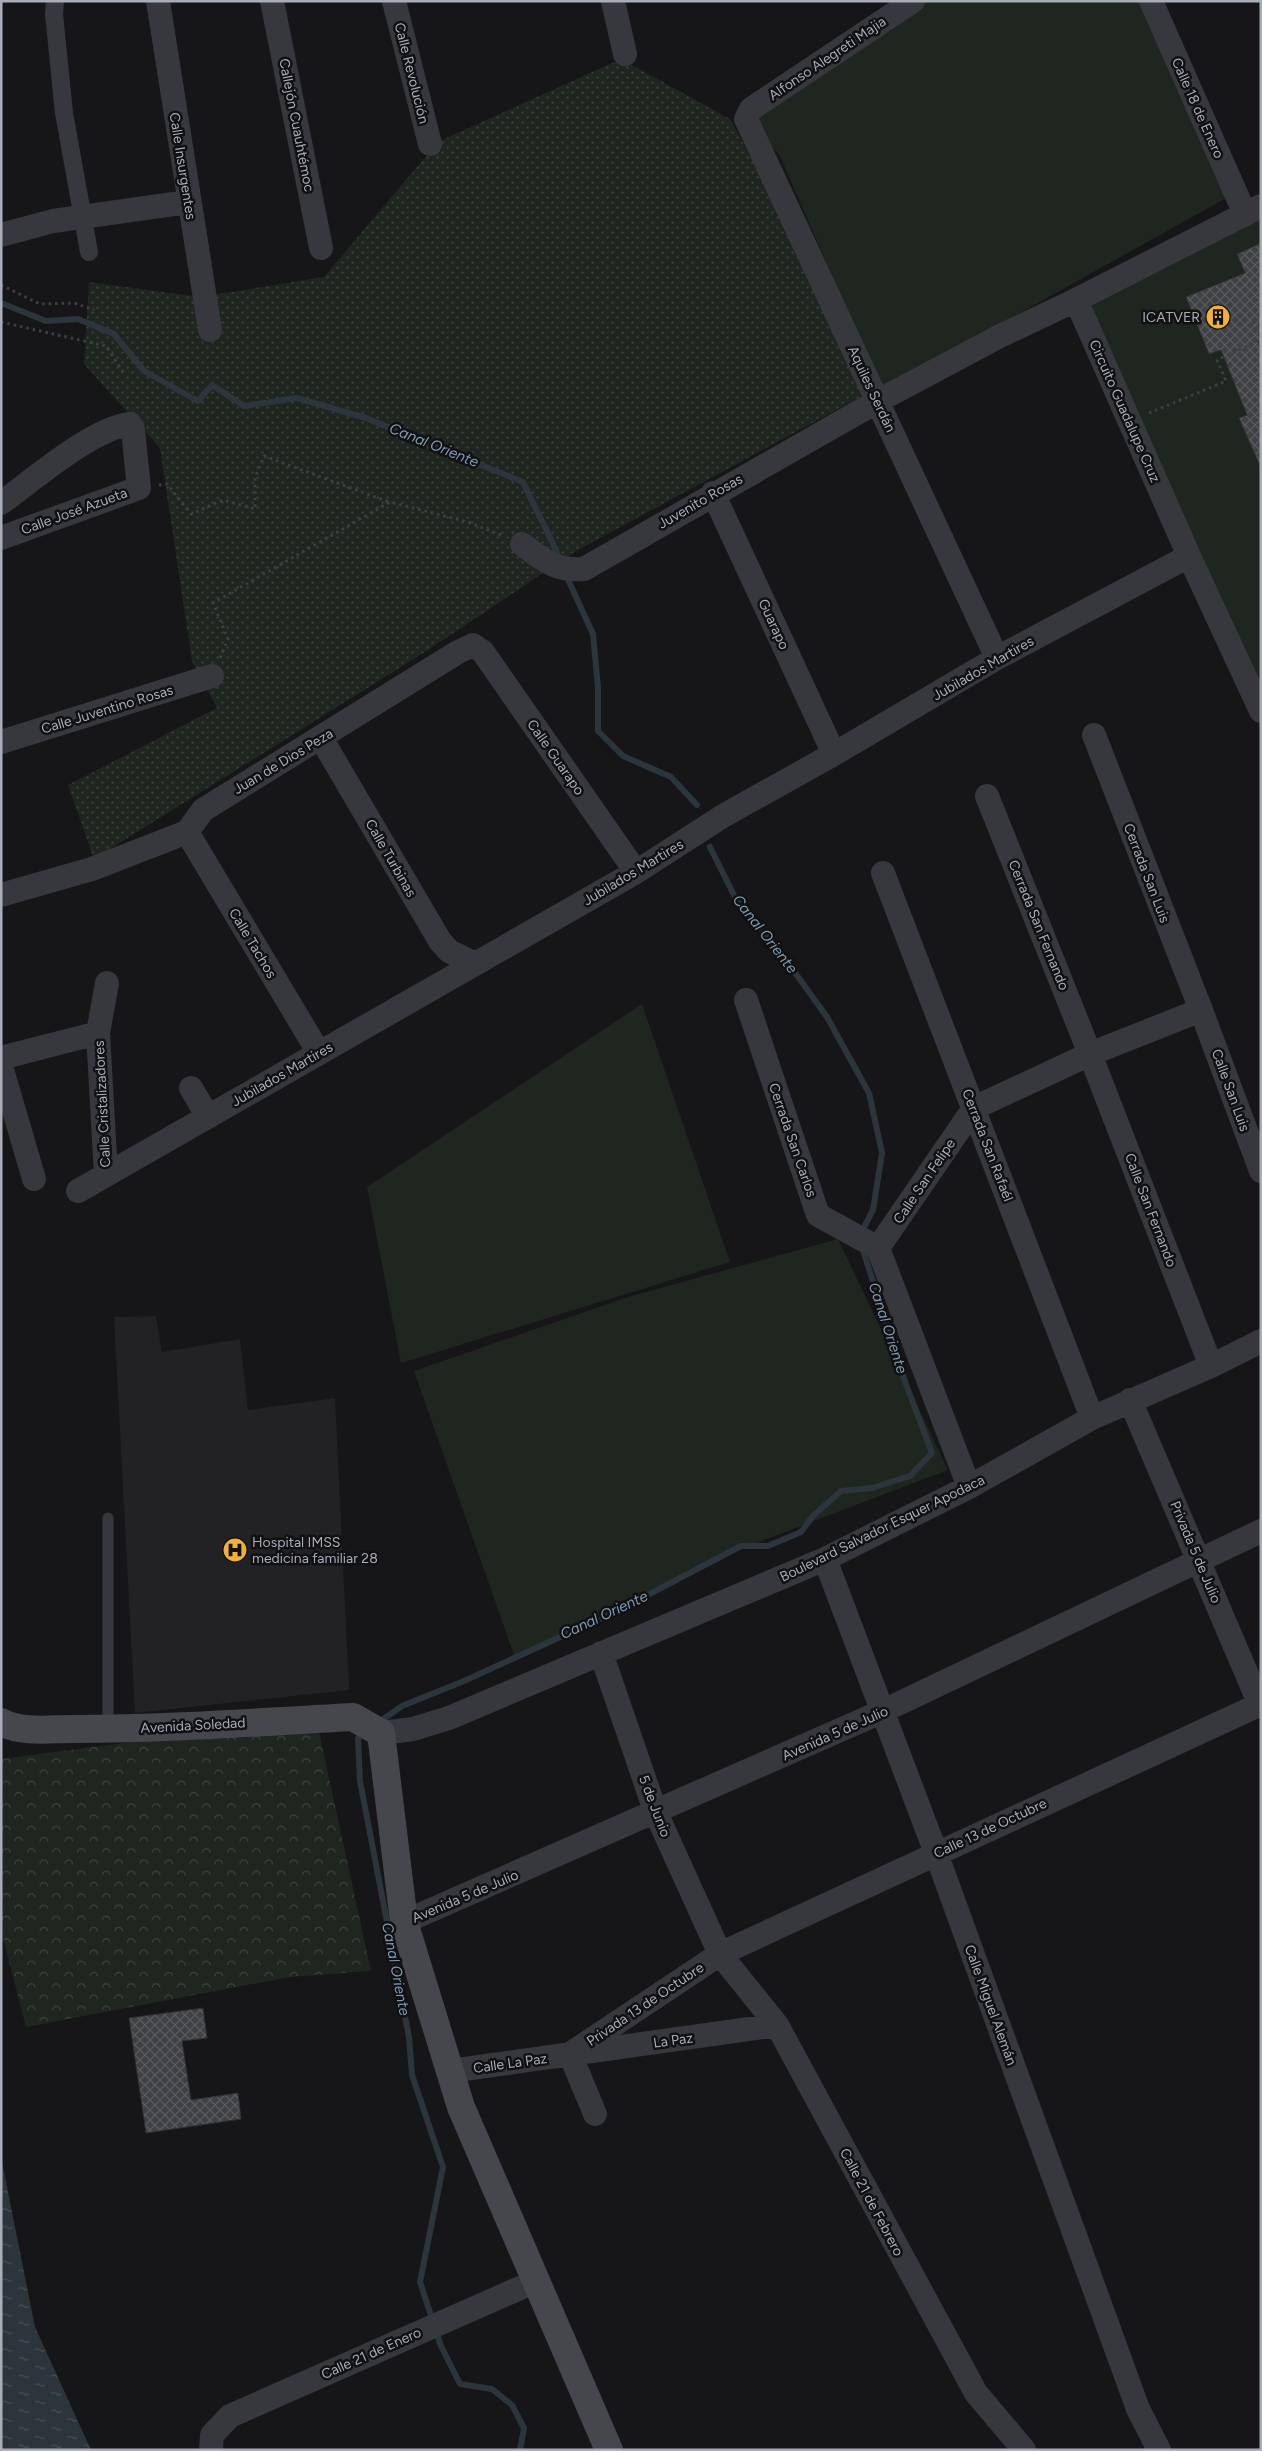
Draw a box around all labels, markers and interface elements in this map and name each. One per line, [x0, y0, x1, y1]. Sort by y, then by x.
street label: Alfonso Alegreti Majia [765, 13, 889, 104]
street label: Calle Revolución [391, 21, 432, 126]
street label: Calle 18 de Enero [1168, 55, 1227, 161]
street label: Callejón Cuauhtémoc [275, 57, 318, 194]
street label: Calle Insurgentes [166, 111, 199, 221]
building icon: ICATVER [1205, 304, 1231, 330]
place label: ICATVER [1142, 309, 1200, 326]
street label: Circuito Guadalupe Cruz [1085, 337, 1164, 485]
street label: Aquiles Serdán [844, 343, 899, 435]
water label: Canal Oriente [387, 419, 481, 471]
street label: Juvenito Rosas [655, 470, 746, 532]
street label: Calle José Azueta [19, 484, 130, 539]
street label: Guarapo [754, 596, 793, 652]
street label: Jubilados Martires [930, 633, 1037, 704]
street label: Calle Juventino Rosas [39, 681, 175, 738]
street label: Calle Guarapo [523, 716, 588, 798]
street label: Juan de Dios Peza [230, 725, 336, 798]
street label: Calle Turbinas [361, 816, 420, 900]
street label: Cerrada San Luis [1120, 821, 1173, 925]
street label: Jubilados Martires [580, 836, 687, 909]
street label: Cerrada San Fernando [1005, 857, 1072, 993]
water label: Canal Oriente [729, 891, 801, 977]
street label: Calle Tachos [225, 905, 280, 981]
street label: Jubilados Martires [229, 1039, 336, 1110]
street label: Calle Cristalizadores [91, 1040, 114, 1168]
street label: Calle San Luis [1208, 1047, 1253, 1134]
street label: Cerrada San Carlos [765, 1081, 820, 1200]
street label: Cerrada San Rafaél [958, 1087, 1017, 1204]
street label: Calle San Felipe [890, 1135, 959, 1227]
street label: Calle San Fernando [1121, 1151, 1180, 1269]
water label: Canal Oriente [865, 1280, 911, 1376]
street label: Boulevard Salvador Esquer Apodaca [777, 1471, 987, 1586]
street label: Privada 5 de Julio [1166, 1499, 1225, 1606]
place label: Hospital IMSS medicina familiar 28 [252, 1534, 378, 1567]
hospital icon: Hospital IMSS medicina familiar 28 [222, 1537, 248, 1563]
water label: Canal Oriente [557, 1587, 651, 1643]
street label: Avenida 5 de Julio [780, 1702, 891, 1764]
street label: Avenida Soledad [140, 1714, 246, 1737]
street label: 5 de Junio [635, 1773, 674, 1840]
street label: Calle 13 de Octubre [931, 1795, 1050, 1862]
street label: Avenida 5 de Julio [409, 1866, 521, 1927]
water label: Canal Oriente [378, 1921, 414, 2017]
street label: Calle Miguel Alemán [961, 1943, 1020, 2068]
street label: Privada 13 de Octubre [584, 1959, 707, 2050]
street label: La Paz [652, 2029, 694, 2052]
street label: Calle La Paz [472, 2050, 548, 2077]
street label: Calle 21 de Febrero [836, 2146, 907, 2259]
street label: Calle 21 de Enero [319, 2324, 424, 2383]

